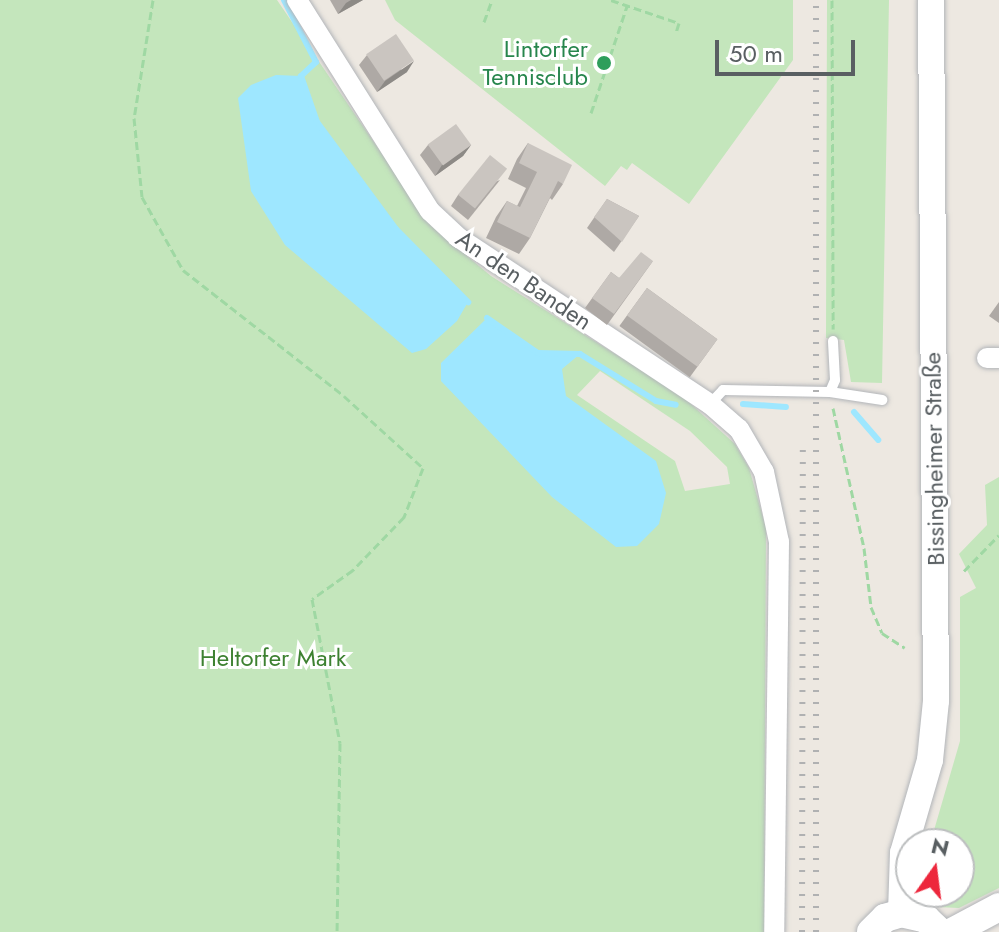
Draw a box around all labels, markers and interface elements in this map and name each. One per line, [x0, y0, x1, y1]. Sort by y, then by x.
scale bar [719, 24, 859, 74]
place label: Lintorfer Tennisclub [482, 35, 588, 91]
text: 50 m [729, 36, 783, 71]
marker: Lintorfer Tennisclub [595, 54, 613, 72]
street label: An den Banden [451, 224, 597, 336]
street label: Bissingheimer Straße [918, 352, 950, 566]
park label: Heltorfer Mark [200, 644, 346, 672]
north arrow [895, 828, 975, 908]
text: N [928, 829, 953, 864]

